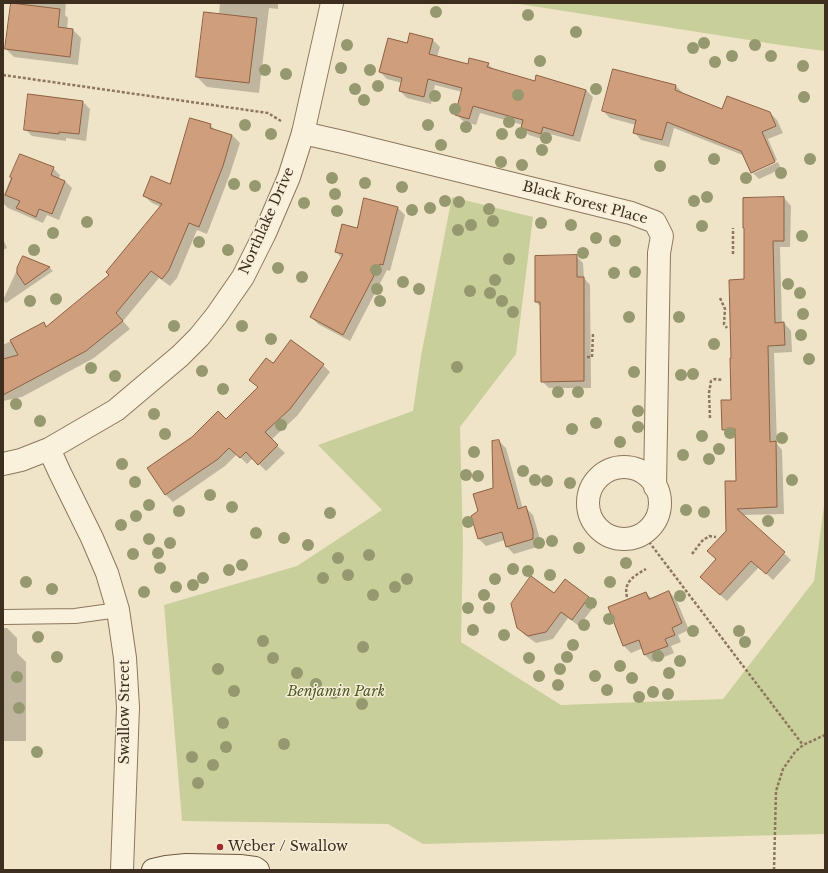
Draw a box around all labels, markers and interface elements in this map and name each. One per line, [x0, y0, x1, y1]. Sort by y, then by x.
street label: Northlake Drive [236, 165, 298, 277]
street label: Black Forest Place [521, 178, 649, 228]
street label: Swallow Street [117, 660, 133, 764]
park label: Benjamin Park [287, 684, 385, 700]
place label: Weber / Swallow [228, 839, 348, 855]
marker: Weber / Swallow [215, 842, 225, 852]

